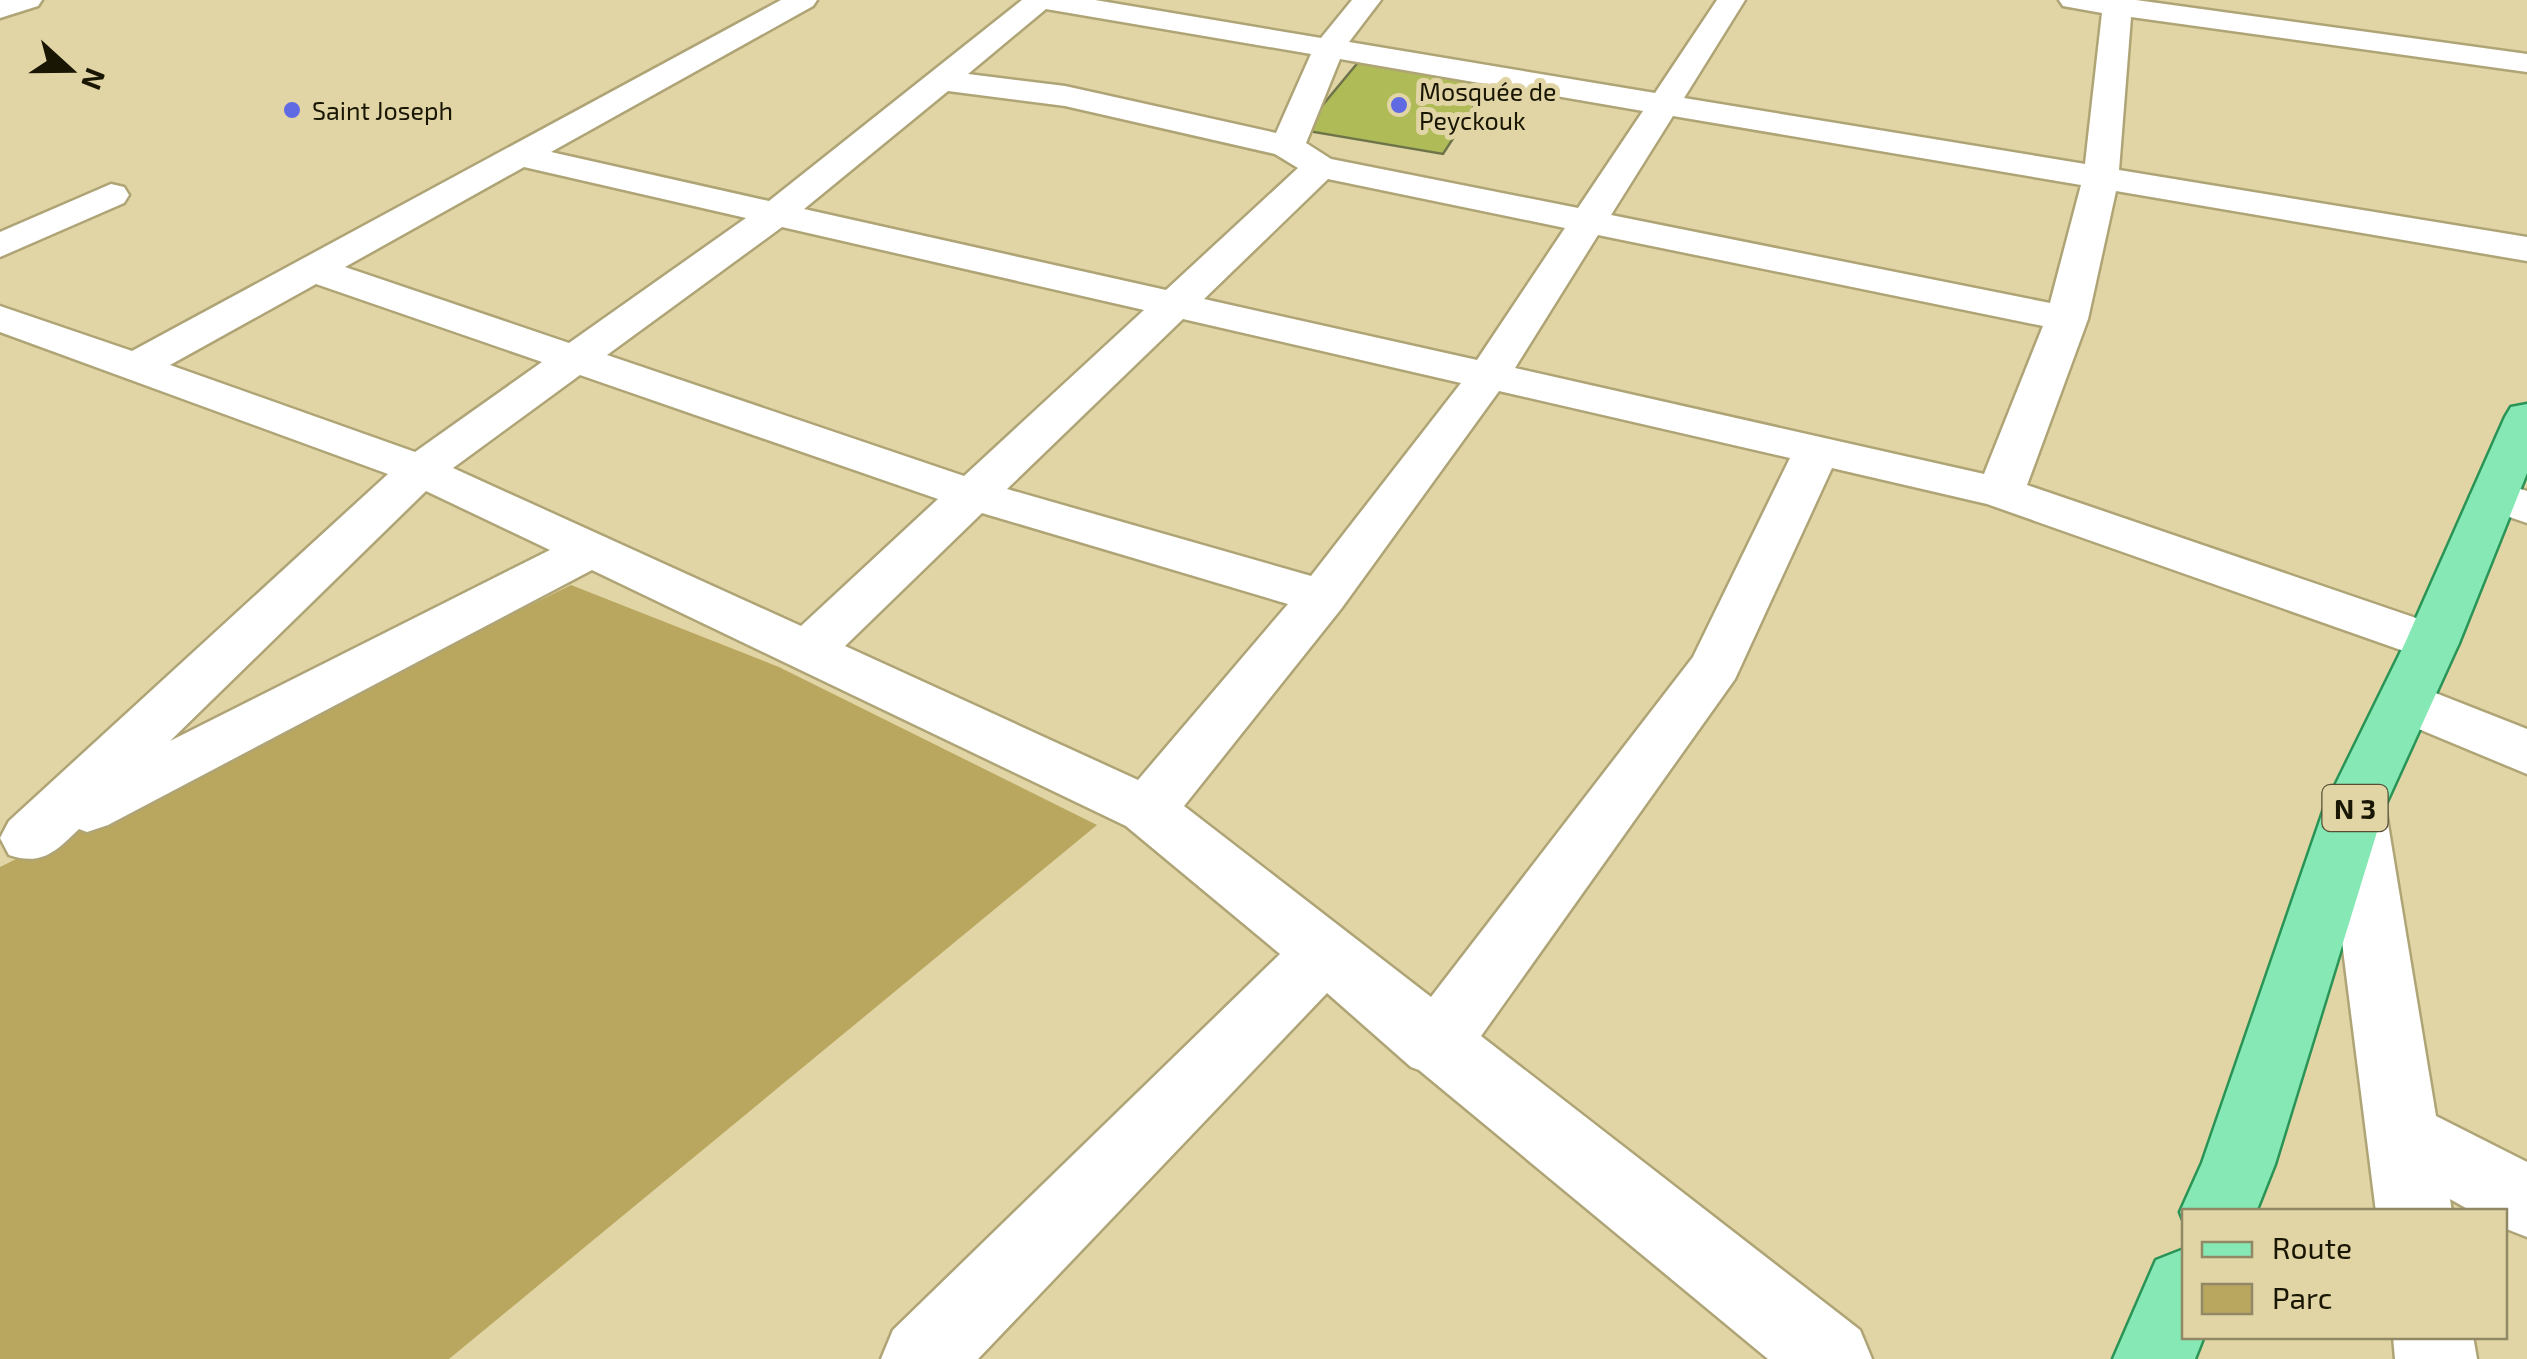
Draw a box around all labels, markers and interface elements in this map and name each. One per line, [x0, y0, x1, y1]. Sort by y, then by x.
north arrow [20, 20, 120, 120]
text: N [75, 64, 114, 95]
place label: Mosquée de Peyckouk [1419, 76, 1557, 135]
marker: Mosquée de Peyckouk [1388, 94, 1410, 116]
place label: Saint Joseph [312, 95, 453, 125]
marker: Saint Joseph [281, 99, 303, 121]
road number: N 3 [2322, 785, 2388, 831]
legend [2182, 1209, 2507, 1339]
text: Route [2272, 1229, 2352, 1265]
text: Parc [2272, 1279, 2332, 1315]

